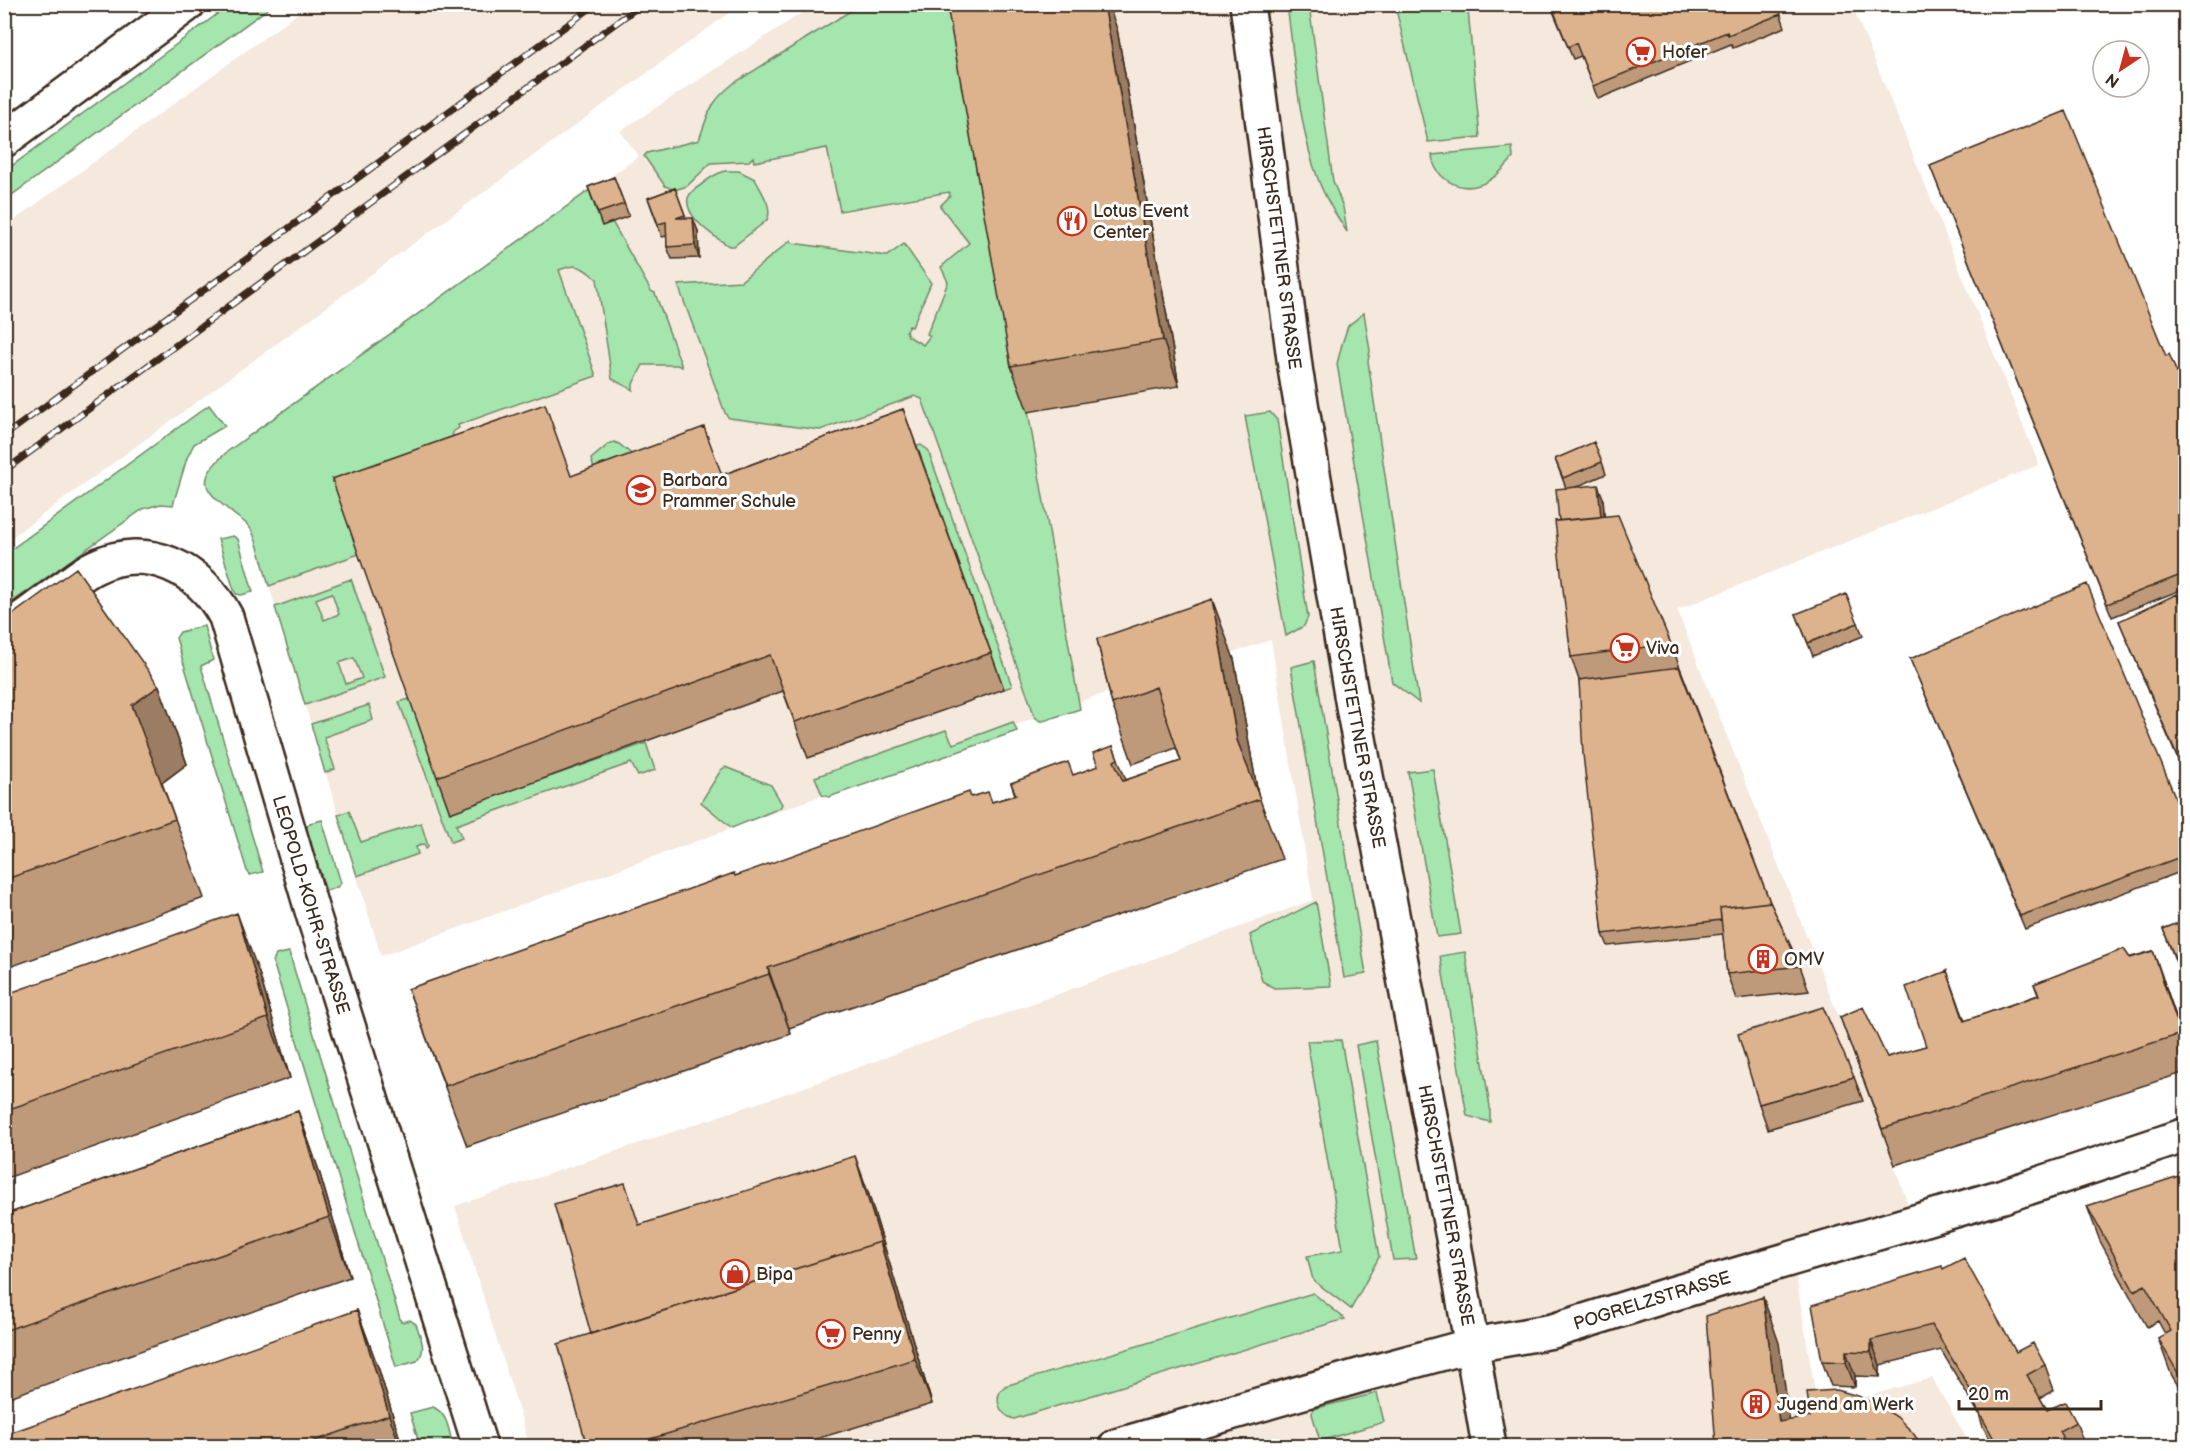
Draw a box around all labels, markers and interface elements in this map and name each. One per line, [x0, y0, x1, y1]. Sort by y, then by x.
supermarket icon: Hofer [1625, 36, 1657, 68]
north arrow [2091, 39, 2151, 99]
place label: Hofer [1662, 42, 1708, 63]
text: N [2103, 69, 2124, 91]
street label: HIRSCHSTETTNER STRASSE [1252, 125, 1305, 371]
place label: Lotus Event Center [1093, 201, 1189, 243]
restaurant icon: Lotus Event Center [1056, 205, 1088, 237]
place label: Barbara Prammer Schule [662, 470, 796, 512]
school or university icon: Barbara Prammer Schule [625, 474, 657, 506]
street label: HIRSCHSTETTNER STRASSE [1325, 605, 1389, 850]
supermarket icon: Viva [1609, 632, 1641, 664]
place label: Viva [1646, 638, 1679, 659]
street label: LEOPOLD-KOHR-STRASSE [268, 793, 354, 1017]
building icon: OMV [1747, 943, 1779, 975]
place label: OMV [1784, 949, 1824, 970]
street label: HIRSCHSTETTNER STRASSE [1413, 1083, 1478, 1328]
shop icon: Bipa [719, 1258, 751, 1290]
place label: Bipa [756, 1264, 793, 1285]
street label: POGRELZSTRASSE [1571, 1267, 1734, 1335]
supermarket icon: Penny [815, 1318, 847, 1350]
place label: Penny [852, 1324, 903, 1345]
scale bar [1959, 1373, 2102, 1411]
text: 20 m [1968, 1384, 2009, 1405]
building icon: Jugend am Werk [1740, 1388, 1772, 1420]
place label: Jugend am Werk [1777, 1394, 1914, 1415]

